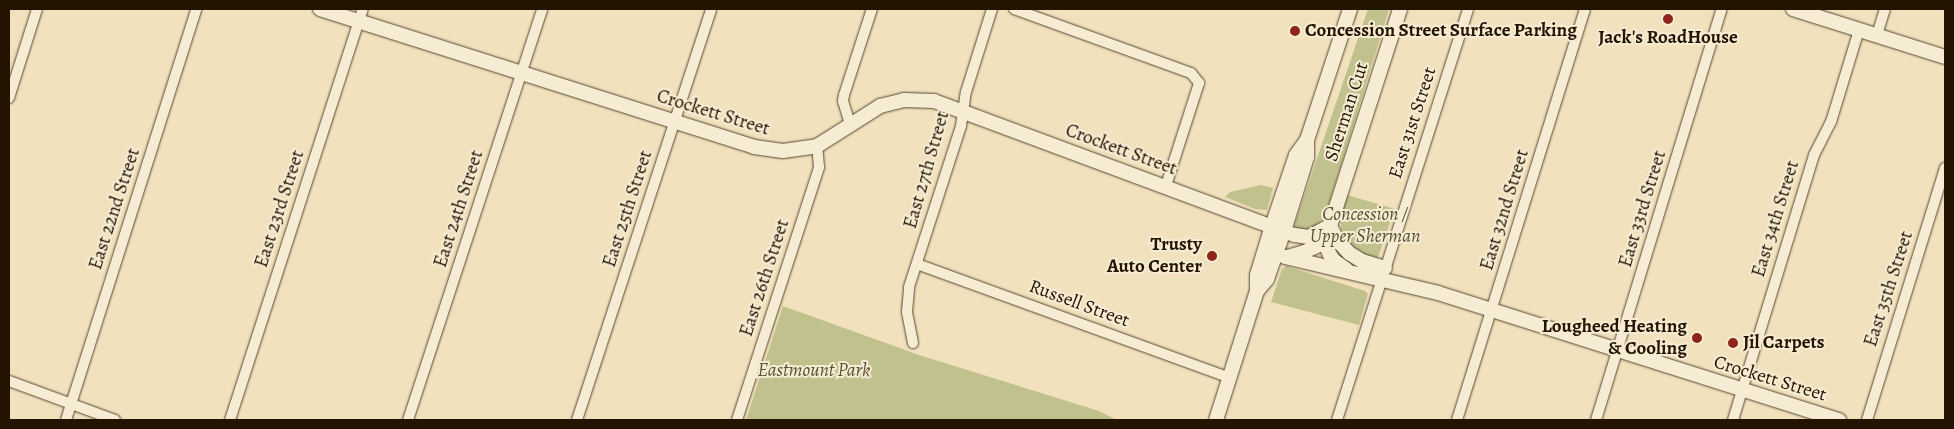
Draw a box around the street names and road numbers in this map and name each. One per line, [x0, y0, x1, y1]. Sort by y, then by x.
street label: Sherman Cut [1320, 59, 1374, 165]
street label: East 31st Street [1384, 64, 1442, 182]
street label: Crockett Street [654, 85, 772, 141]
street label: East 27th Street [899, 109, 955, 231]
street label: Crockett Street [1062, 119, 1180, 181]
street label: East 22nd Street [85, 145, 145, 273]
street label: East 23rd Street [250, 147, 310, 271]
street label: East 32nd Street [1476, 147, 1534, 273]
street label: East 24th Street [429, 148, 489, 270]
street label: East 25th Street [598, 148, 658, 270]
street label: East 33rd Street [1614, 148, 1672, 270]
street label: East 34th Street [1747, 158, 1805, 280]
street label: East 26th Street [735, 216, 795, 340]
street label: East 35th Street [1860, 228, 1918, 350]
street label: Russell Street [1026, 275, 1132, 333]
street label: Crockett Street [1711, 351, 1829, 407]

